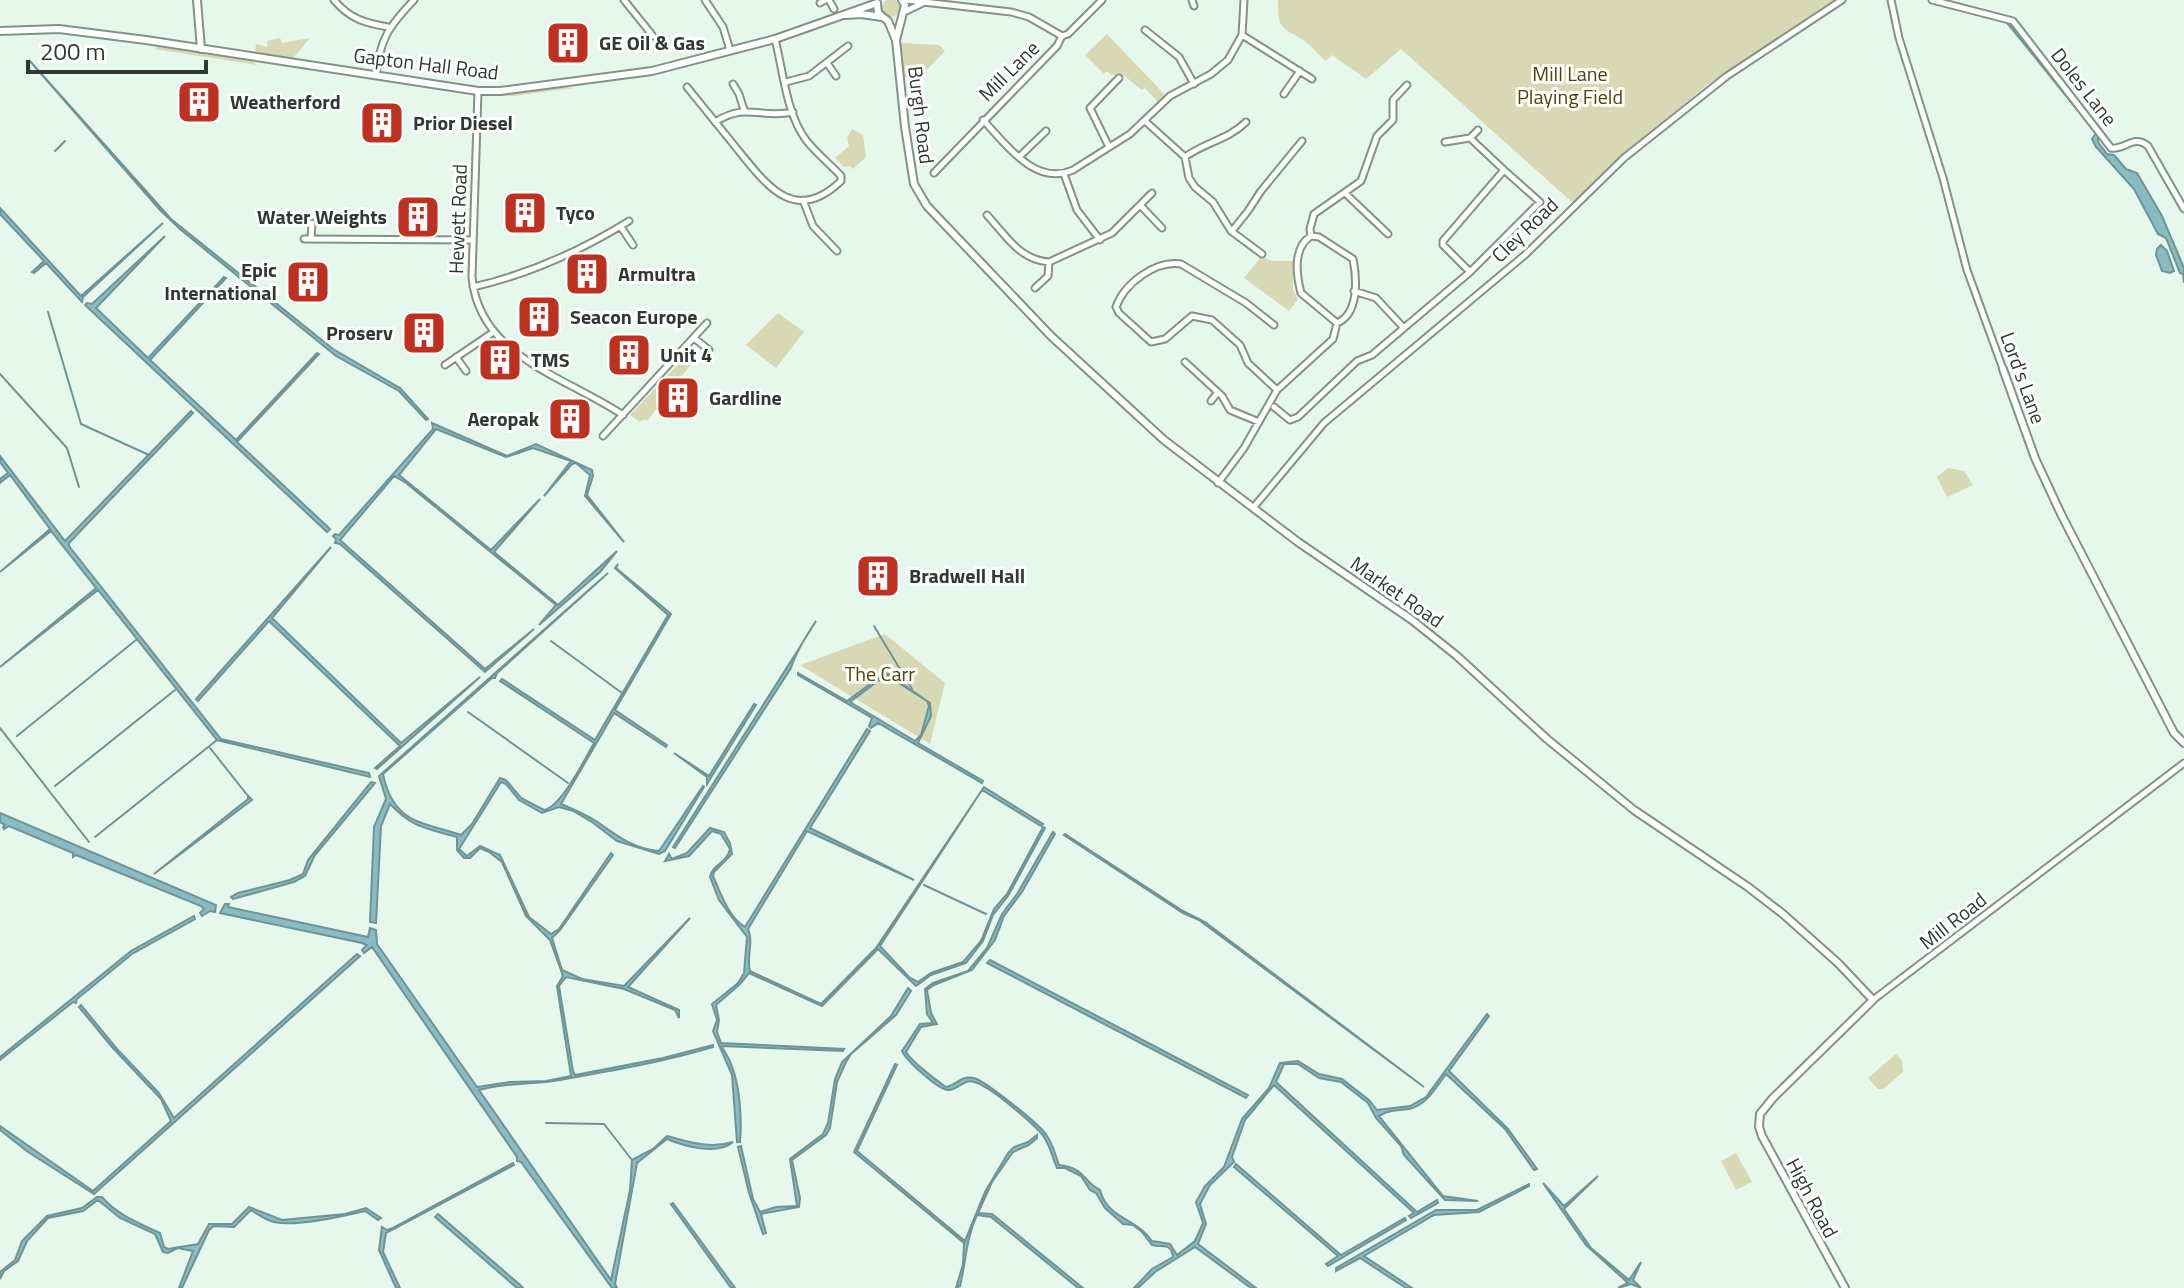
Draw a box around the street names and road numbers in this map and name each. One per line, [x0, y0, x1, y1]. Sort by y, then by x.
street label: Mill Lane [971, 33, 1046, 108]
street label: Gapton Hall Road [352, 39, 500, 88]
street label: Doles Lane [2044, 41, 2125, 133]
street label: Burgh Road [900, 64, 943, 166]
street label: Hewett Road [440, 163, 475, 275]
street label: Cley Road [1484, 190, 1565, 270]
street label: Lord's Lane [1993, 328, 2054, 428]
street label: Market Road [1344, 548, 1450, 635]
street label: Mill Road [1912, 884, 1993, 957]
street label: High Road [1778, 1152, 1846, 1243]

